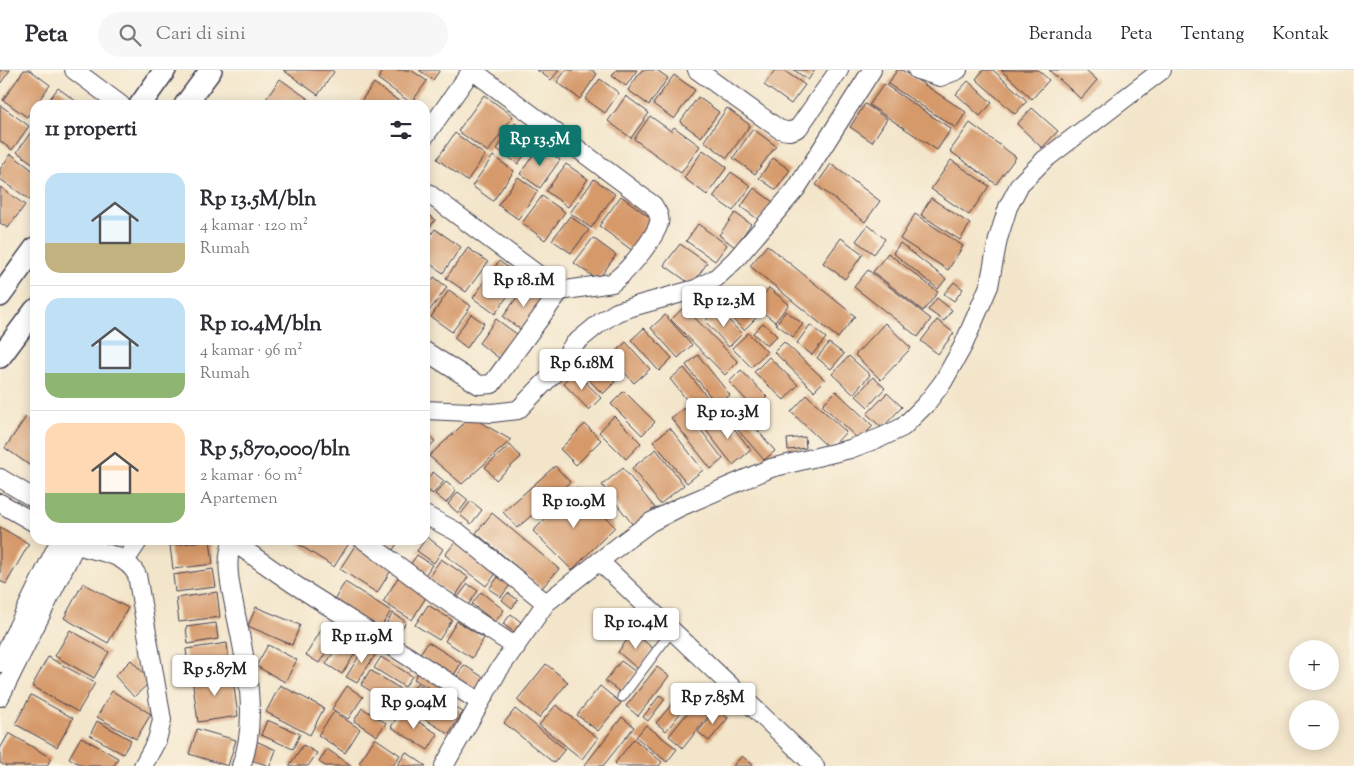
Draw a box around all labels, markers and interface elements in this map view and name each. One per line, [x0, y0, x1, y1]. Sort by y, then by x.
search box [98, 12, 448, 57]
text: Peta [25, 18, 68, 52]
icon: search [116, 21, 144, 49]
text: Cari di sini [156, 21, 246, 48]
text: Beranda [1029, 22, 1092, 48]
text: Peta [1120, 22, 1153, 48]
text: Tentang [1181, 22, 1244, 48]
text: Kontak [1272, 22, 1329, 48]
text: 11 properti [45, 115, 137, 145]
icon: filters [387, 116, 415, 144]
pin: Rp 13.5M [488, 124, 592, 167]
text: Rp 13.5M [510, 129, 570, 152]
text: Rp 13.5M/bln [200, 185, 317, 215]
icon: home [85, 193, 145, 253]
text: 4 kamar · 120 m² [200, 215, 308, 238]
text: Rumah [200, 238, 250, 261]
pin: Rp 18.1M [472, 266, 576, 308]
text: Rp 18.1M [493, 270, 555, 293]
pin: Rp 12.3M [672, 286, 776, 328]
text: Rp 12.3M [693, 290, 755, 313]
text: Rp 10.4M/bln [200, 310, 322, 340]
icon: home [85, 318, 145, 378]
text: 4 kamar · 96 m² [200, 340, 303, 363]
pin: Rp 6.18M [530, 348, 634, 391]
text: Rp 6.18M [550, 353, 614, 376]
text: Rumah [200, 363, 250, 386]
pin: Rp 10.3M [676, 398, 780, 440]
text: Rp 10.3M [697, 402, 759, 425]
text: Rp 5,870,000/bln [200, 435, 350, 465]
icon: home [85, 443, 145, 503]
text: 2 kamar · 60 m² [200, 465, 303, 488]
pin: Rp 10.9M [522, 486, 626, 529]
text: Apartemen [200, 488, 278, 511]
text: Rp 10.9M [542, 491, 606, 514]
pin: Rp 10.4M [584, 608, 688, 650]
text: Rp 10.4M [604, 612, 668, 635]
pin: Rp 11.9M [310, 622, 414, 664]
text: Rp 11.9M [332, 626, 392, 649]
map controls [1289, 640, 1339, 750]
button: + [1289, 640, 1339, 690]
pin: Rp 5.87M [163, 654, 267, 697]
text: Rp 5.87M [183, 659, 247, 682]
pin: Rp 7.85M [661, 682, 765, 725]
text: Rp 7.85M [681, 687, 745, 710]
pin: Rp 9.04M [362, 688, 466, 730]
text: Rp 9.04M [381, 692, 447, 715]
button: − [1289, 700, 1339, 750]

